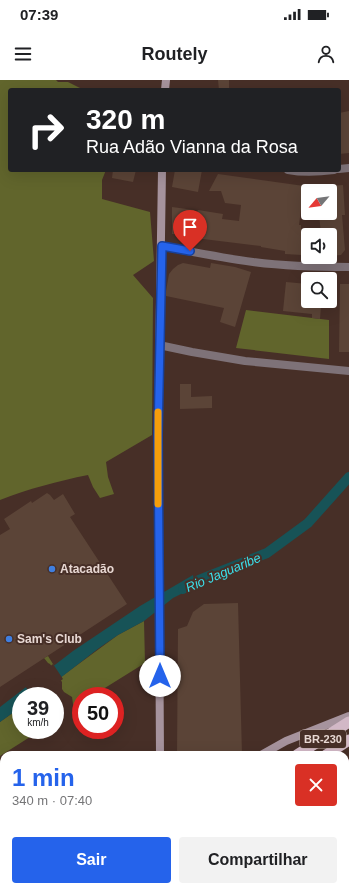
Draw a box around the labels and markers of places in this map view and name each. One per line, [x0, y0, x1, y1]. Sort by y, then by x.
pin [173, 210, 207, 251]
place label: Atacadão [60, 562, 114, 576]
marker: Atacadão [47, 564, 57, 574]
place label: Sam's Club [17, 632, 82, 646]
marker: Sam's Club [4, 634, 14, 644]

